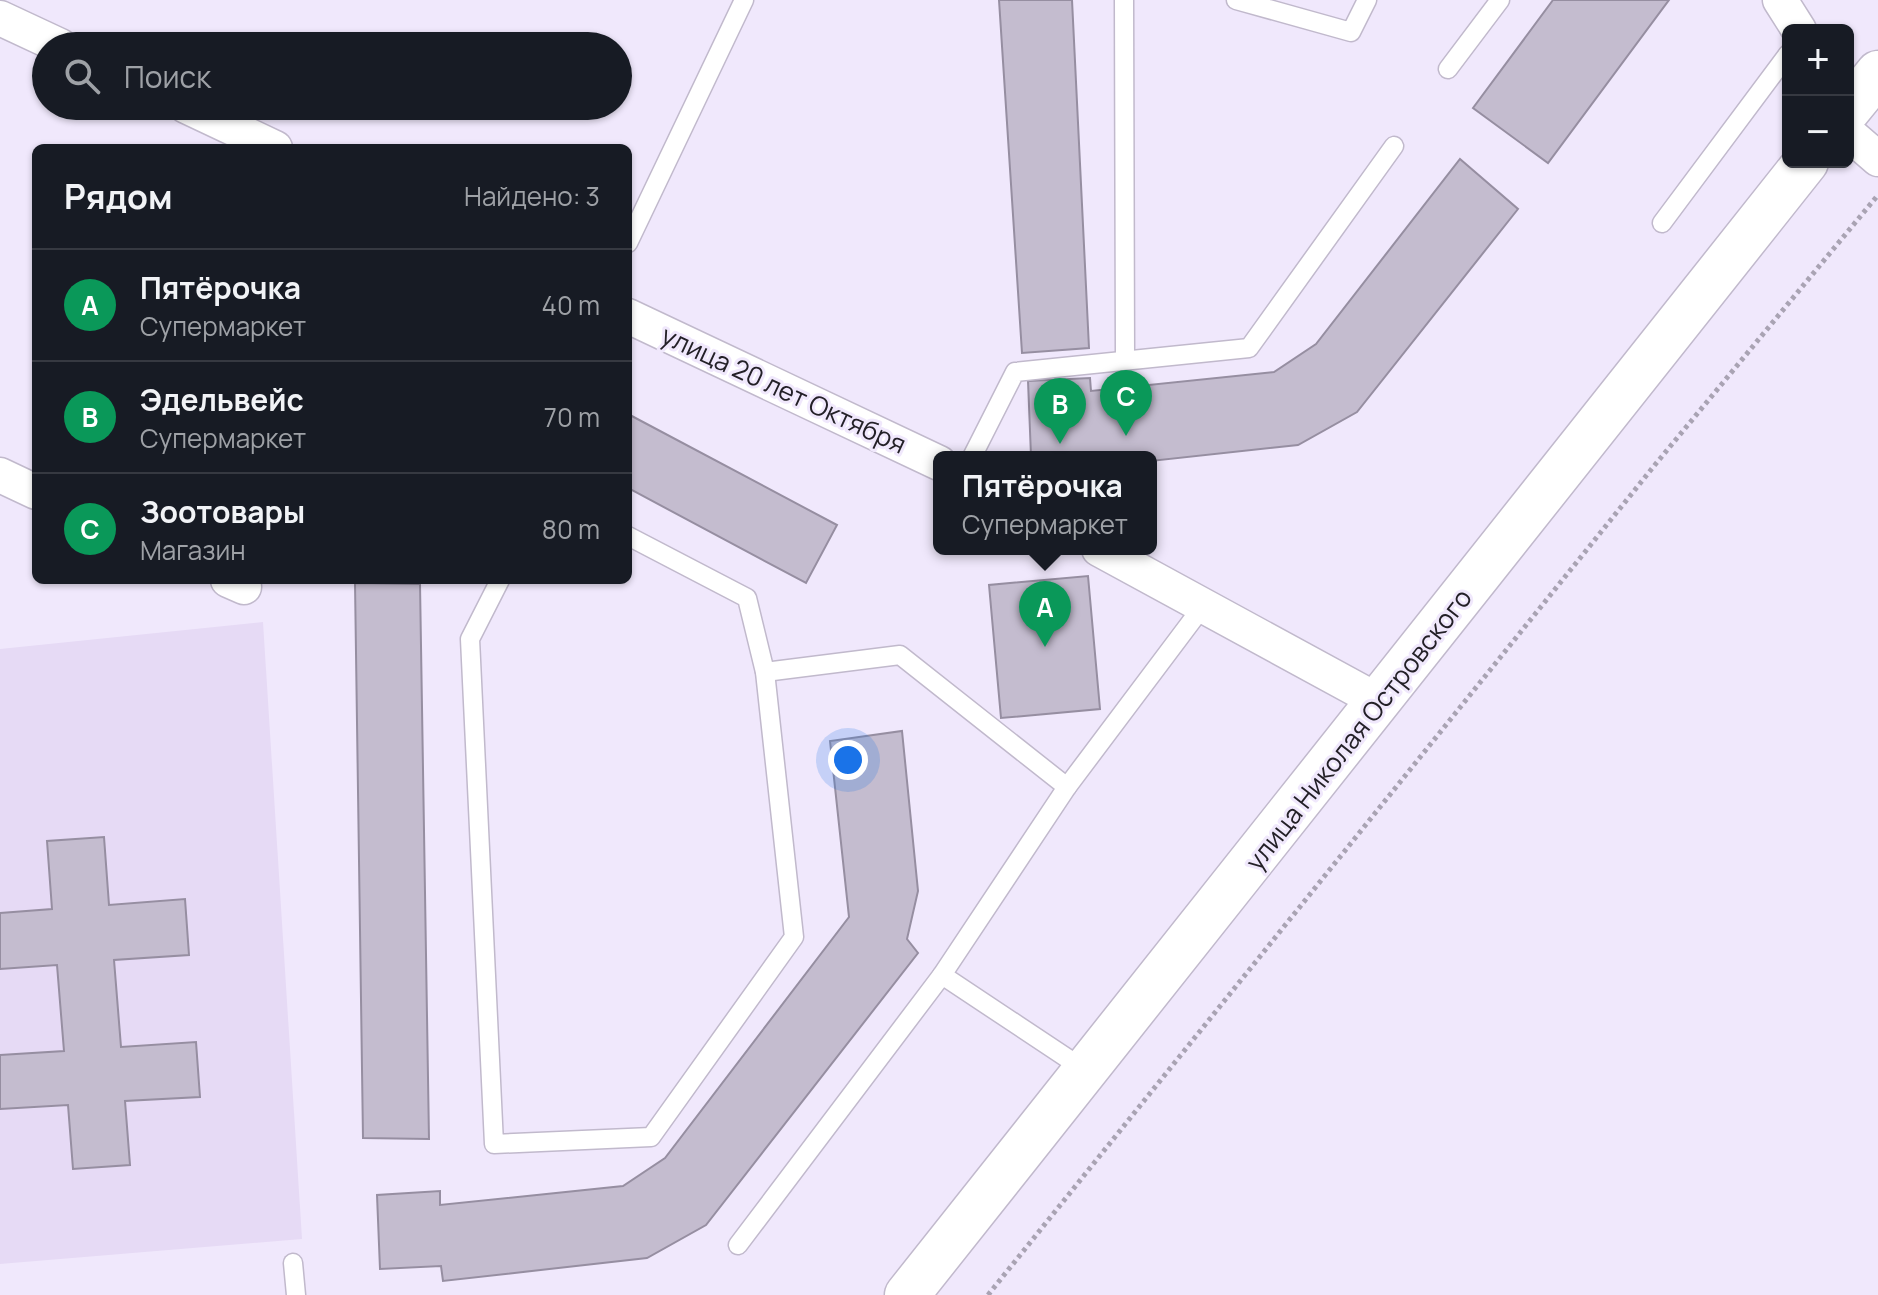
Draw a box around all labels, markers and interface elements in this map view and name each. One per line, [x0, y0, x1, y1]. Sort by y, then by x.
map controls [1782, 24, 1854, 168]
button: + [1782, 24, 1854, 96]
search box [32, 32, 632, 120]
icon: search [60, 54, 104, 98]
text: Поиск [124, 56, 211, 97]
button: − [1782, 96, 1854, 168]
text: Рядом [64, 173, 173, 219]
text: Найдено: 3 [464, 178, 600, 214]
text: Пятёрочка [140, 267, 301, 308]
text: A [81, 287, 99, 323]
text: 40 m [542, 287, 600, 323]
text: Супермаркет [140, 308, 306, 344]
street label: улица 20 лет Октября [656, 316, 912, 462]
pin: C [1100, 370, 1152, 436]
pin: B [1034, 378, 1086, 444]
text: Эдельвейс [140, 379, 304, 420]
text: B [82, 399, 98, 435]
text: 70 m [544, 399, 600, 435]
text: Супермаркет [140, 420, 306, 456]
popup [933, 451, 1157, 555]
text: Пятёрочка [962, 465, 1123, 506]
text: Зоотовары [140, 491, 305, 532]
text: Супермаркет [962, 506, 1128, 542]
text: C [80, 511, 100, 547]
text: 80 m [542, 511, 600, 547]
text: Магазин [140, 532, 246, 568]
pin: A [1019, 581, 1071, 647]
street label: улица Николая Островского [1237, 581, 1479, 877]
your location [828, 740, 868, 780]

